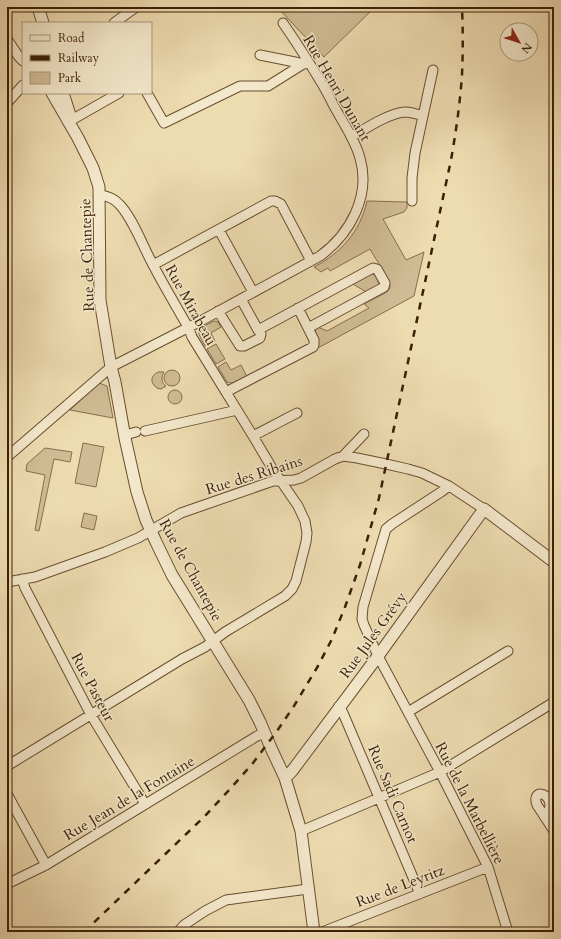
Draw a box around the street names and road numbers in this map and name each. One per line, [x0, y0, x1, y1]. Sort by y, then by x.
street label: Rue Henri Dunant [298, 31, 376, 145]
street label: Rue de Chantepie [75, 198, 99, 312]
street label: Rue Mirabeau [161, 261, 221, 349]
street label: Rue des Ribains [203, 451, 305, 499]
street label: Rue de Chantepie [155, 515, 227, 625]
street label: Rue Jules Grévy [335, 588, 411, 682]
street label: Rue Pasteur [67, 649, 120, 725]
street label: Rue de la Marbellière [431, 739, 510, 868]
street label: Rue Sadi Carnot [363, 742, 423, 846]
street label: Rue Jean de la Fontaine [60, 751, 198, 845]
street label: Rue de Leyritz [353, 860, 447, 912]

